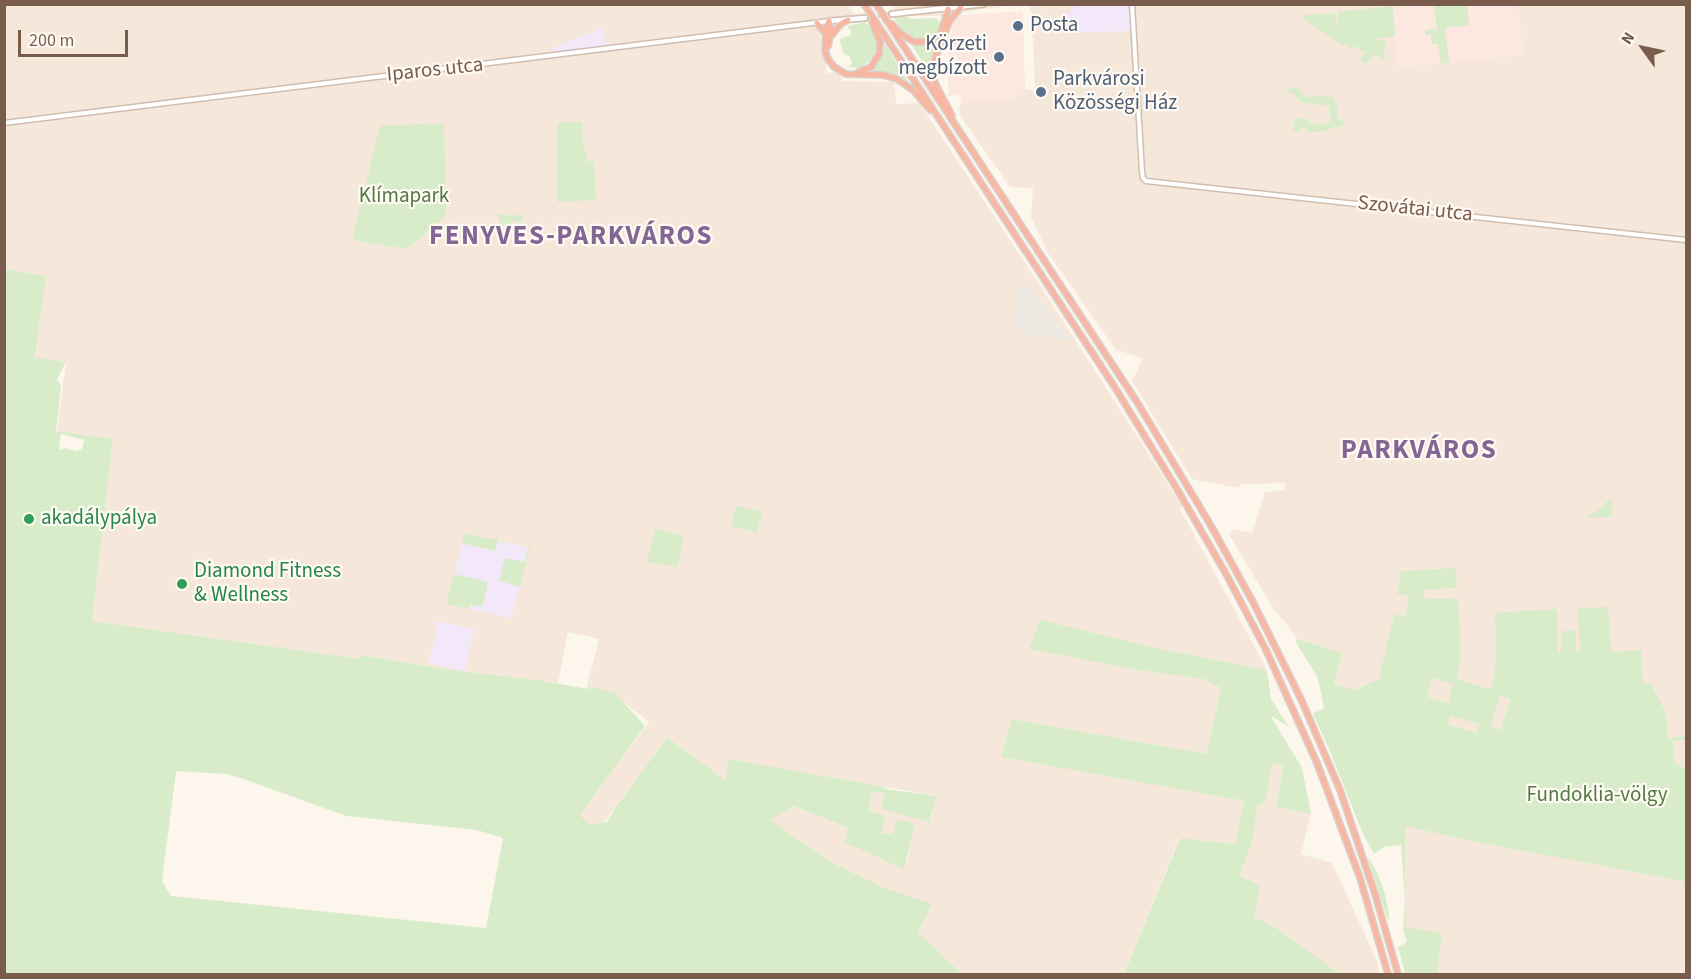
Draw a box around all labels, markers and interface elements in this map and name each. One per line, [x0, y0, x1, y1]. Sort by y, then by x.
place label: Posta [1030, 13, 1078, 39]
scale bar [21, 18, 130, 56]
north arrow [1613, 18, 1673, 78]
marker: Posta [1011, 19, 1025, 33]
text: 200 m [29, 28, 74, 53]
text: N [1616, 28, 1640, 49]
place label: Körzeti megbízott [899, 32, 987, 82]
marker: Körzeti megbízott [992, 50, 1006, 64]
street label: Iparos utca [385, 53, 485, 89]
place label: Parkvárosi Közösségi Ház [1053, 67, 1177, 117]
marker: Parkvárosi Közösségi Ház [1034, 85, 1048, 99]
park label: Klímapark [359, 184, 449, 210]
street label: Szovátai utca [1356, 191, 1474, 229]
district label: FENYVES-PARKVÁROS [429, 222, 713, 254]
district label: PARKVÁROS [1341, 436, 1497, 468]
place label: akadálypálya [41, 506, 157, 532]
marker: akadálypálya [22, 512, 36, 526]
place label: Diamond Fitness & Wellness [194, 559, 341, 609]
marker: Diamond Fitness & Wellness [175, 577, 189, 591]
park label: Fundoklia-völgy [1526, 783, 1668, 809]

